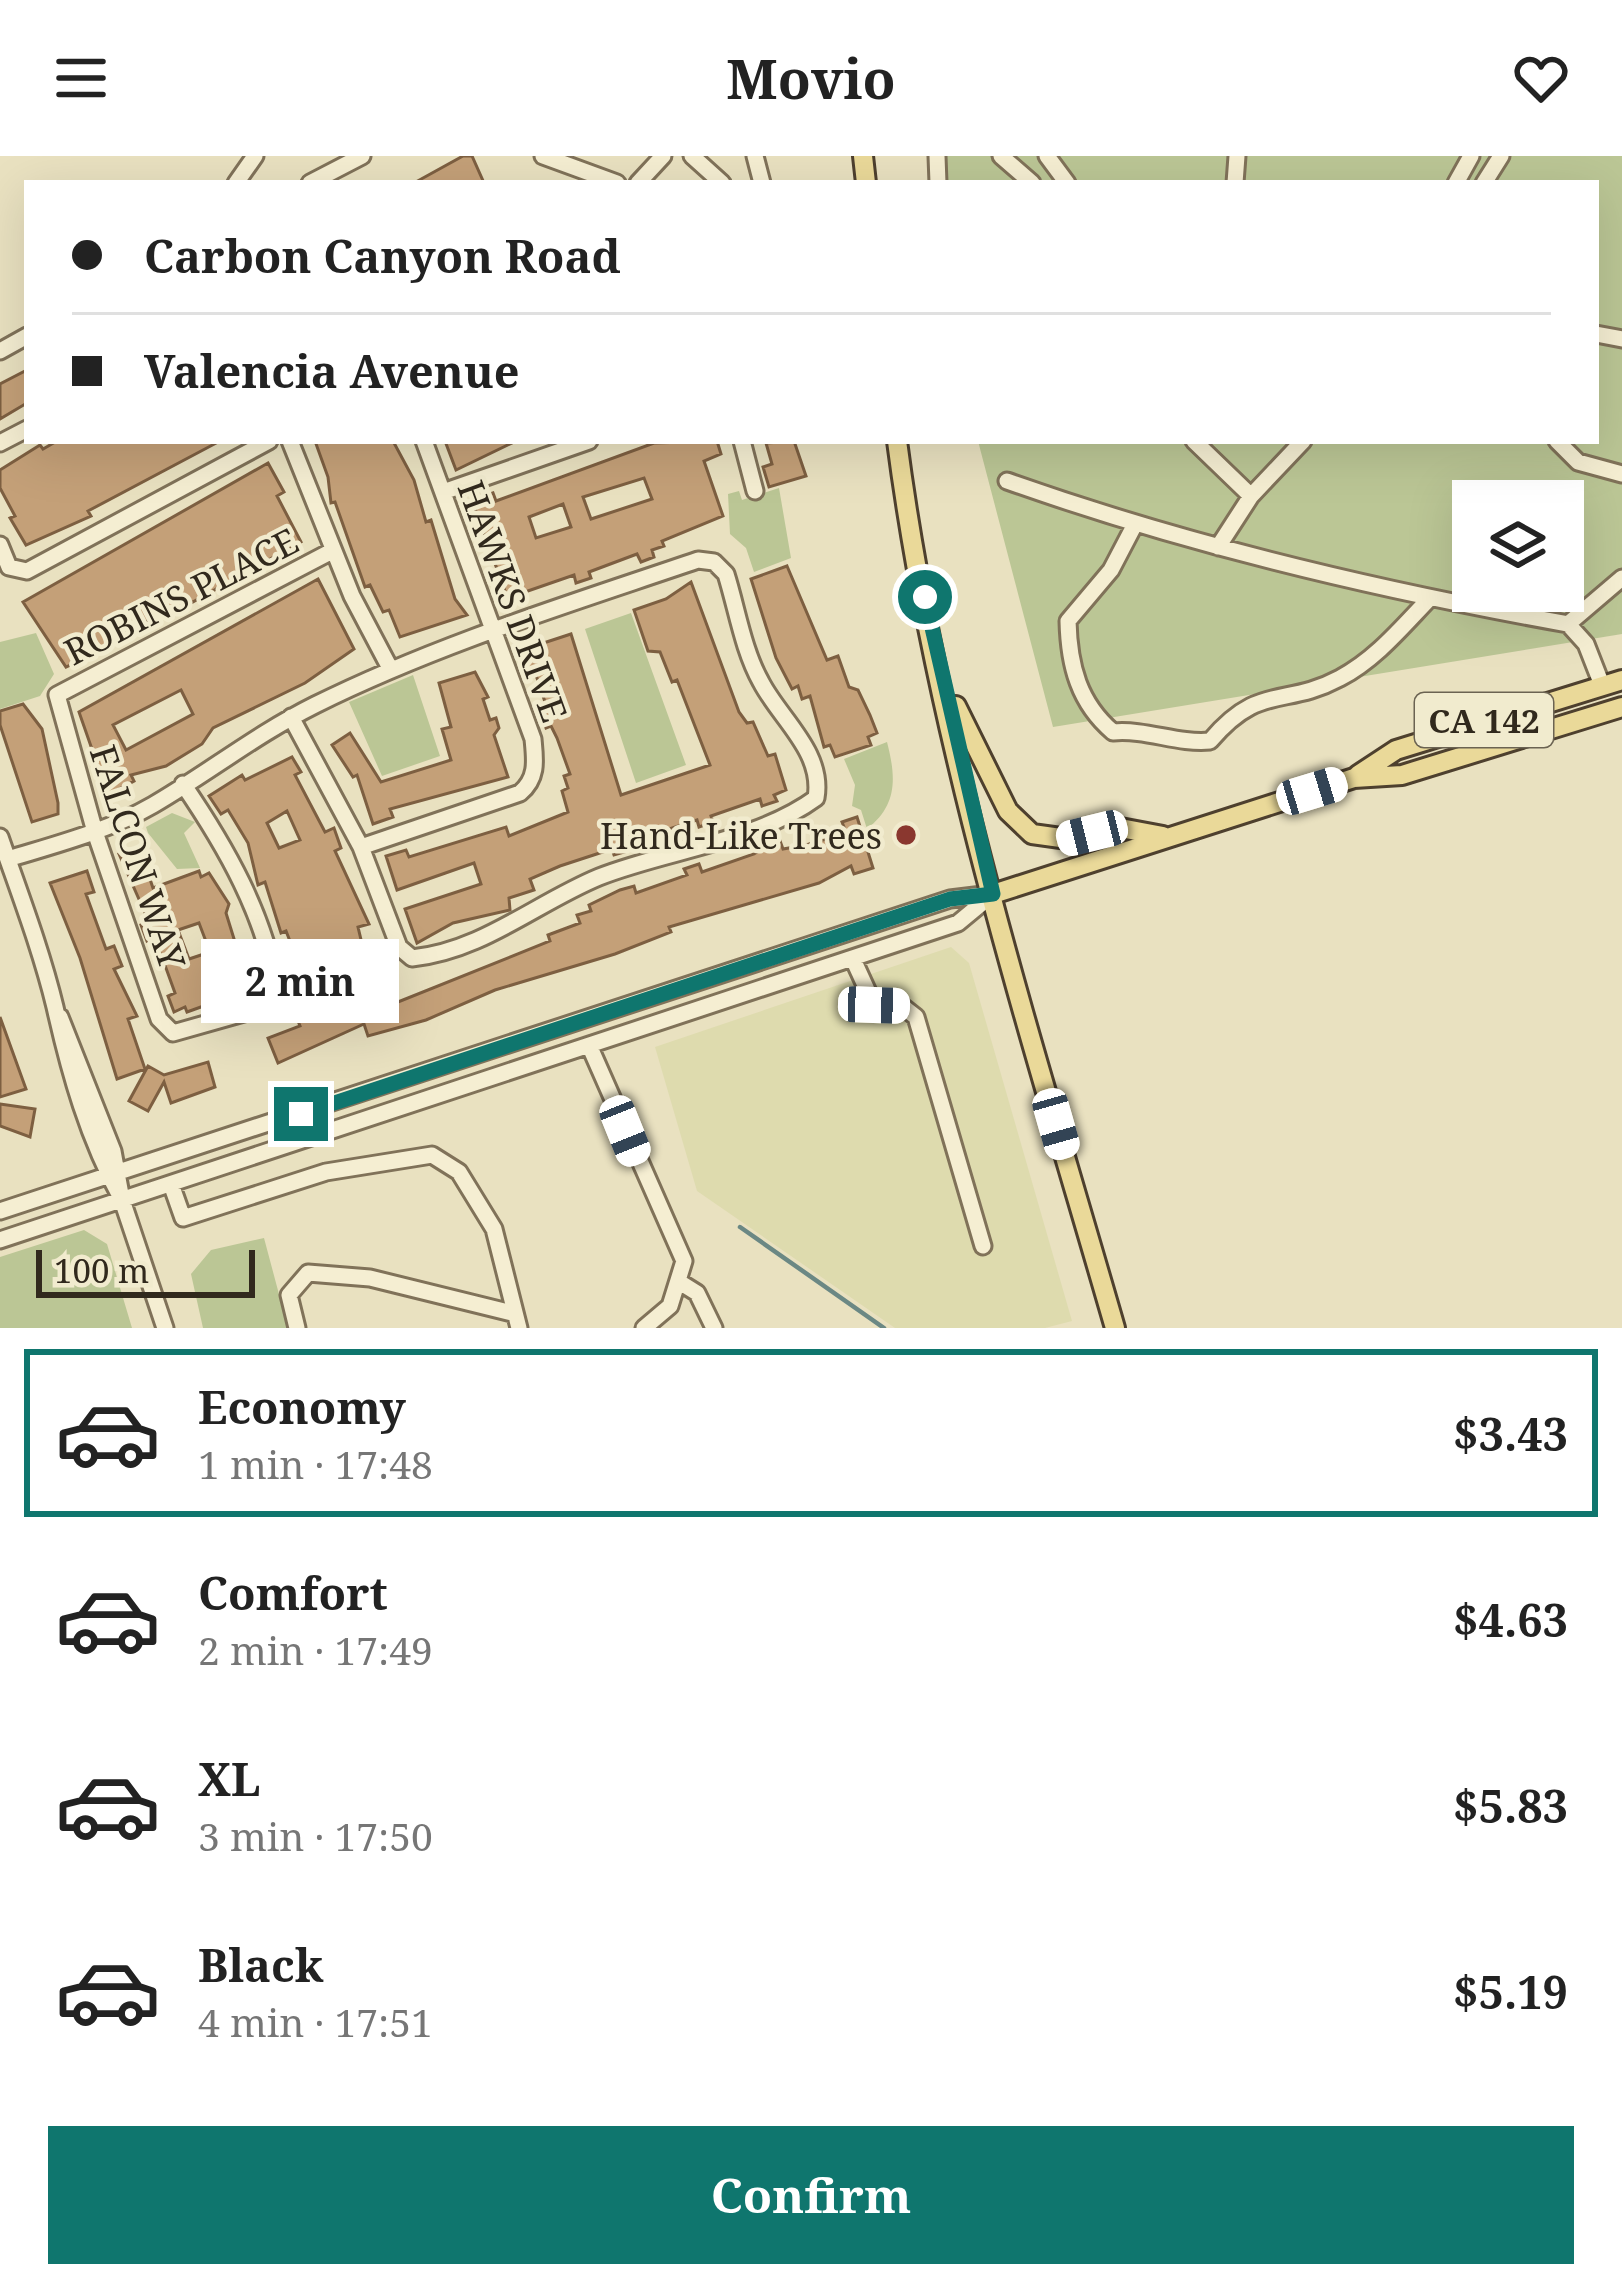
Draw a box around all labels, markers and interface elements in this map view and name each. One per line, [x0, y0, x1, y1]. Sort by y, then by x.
text: Movio [726, 41, 896, 115]
icon: menu [48, 45, 114, 111]
icon: heart [1508, 45, 1574, 111]
text: Carbon Canyon Road [144, 225, 621, 286]
text: Valencia Avenue [144, 340, 520, 401]
street label: HAWKS DRIVE [447, 474, 579, 728]
map controls [1452, 480, 1584, 612]
button: layers [1452, 480, 1584, 612]
street label: ROBINS PLACE [56, 516, 306, 676]
route start [898, 570, 952, 624]
road number: CA 142 [1415, 693, 1553, 747]
street label: FALCON WAY [79, 739, 197, 976]
car [1272, 763, 1352, 819]
car [1053, 807, 1131, 859]
place label: Hand-Like Trees [600, 811, 882, 860]
marker: Hand-Like Trees [893, 822, 919, 848]
callout: 2 min [202, 940, 400, 1024]
text: 2 min [245, 954, 355, 1007]
car [837, 986, 911, 1024]
car [1029, 1084, 1083, 1164]
route end [274, 1087, 328, 1141]
car [595, 1091, 655, 1171]
scale bar [36, 1244, 255, 1297]
text: 100 m [54, 1248, 149, 1293]
text: Economy [198, 1376, 406, 1437]
icon: car [54, 1379, 162, 1487]
text: $3.43 [1453, 1403, 1568, 1464]
text: 1 min · 17:48 [198, 1437, 433, 1490]
text: Comfort [198, 1562, 388, 1623]
icon: car [54, 1565, 162, 1673]
text: $4.63 [1453, 1589, 1568, 1650]
text: 2 min · 17:49 [198, 1623, 433, 1676]
text: XL [198, 1748, 260, 1809]
icon: car [54, 1751, 162, 1859]
text: $5.83 [1453, 1775, 1568, 1836]
text: 3 min · 17:50 [198, 1809, 433, 1862]
text: Black [198, 1934, 323, 1995]
icon: car [54, 1937, 162, 2045]
text: $5.19 [1453, 1961, 1568, 2022]
text: 4 min · 17:51 [198, 1995, 433, 2048]
button: Confirm [48, 2126, 1574, 2264]

